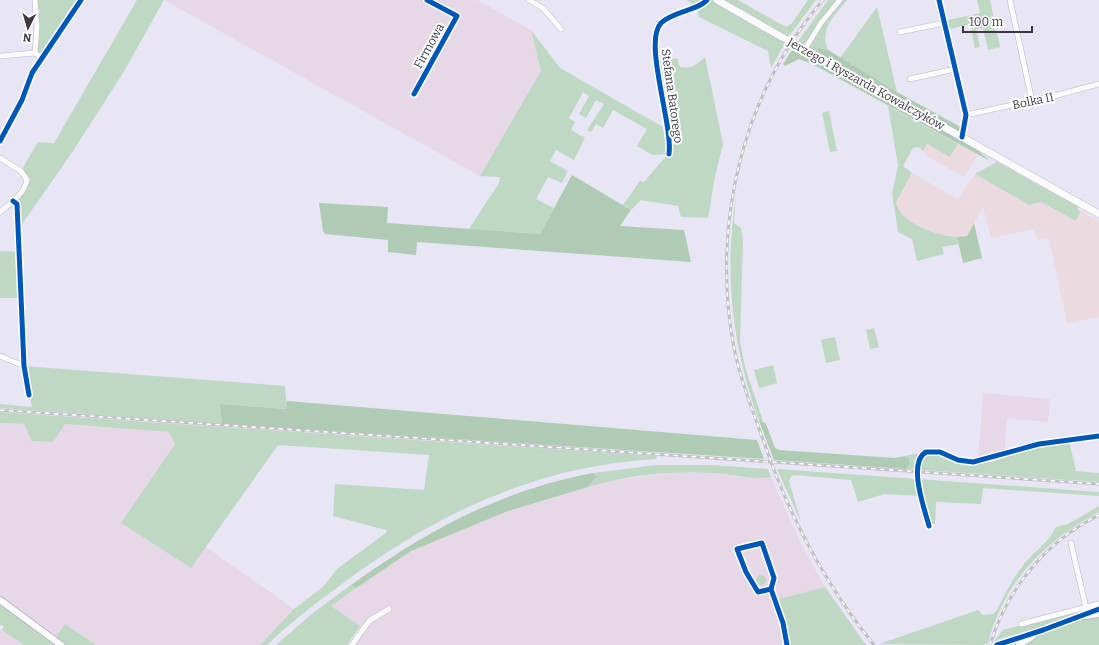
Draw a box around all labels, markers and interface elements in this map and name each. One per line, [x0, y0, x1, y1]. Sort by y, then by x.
north arrow [8, 8, 48, 48]
scale bar [963, 8, 1032, 34]
text: 100 m [969, 15, 1004, 29]
street label: Firmowa [411, 21, 447, 71]
text: N [22, 31, 32, 44]
street label: Jerzego i Ryszarda Kowalczyków [784, 34, 947, 133]
street label: Stefana Batorego [658, 48, 686, 144]
street label: Bolka II [1011, 90, 1055, 112]

